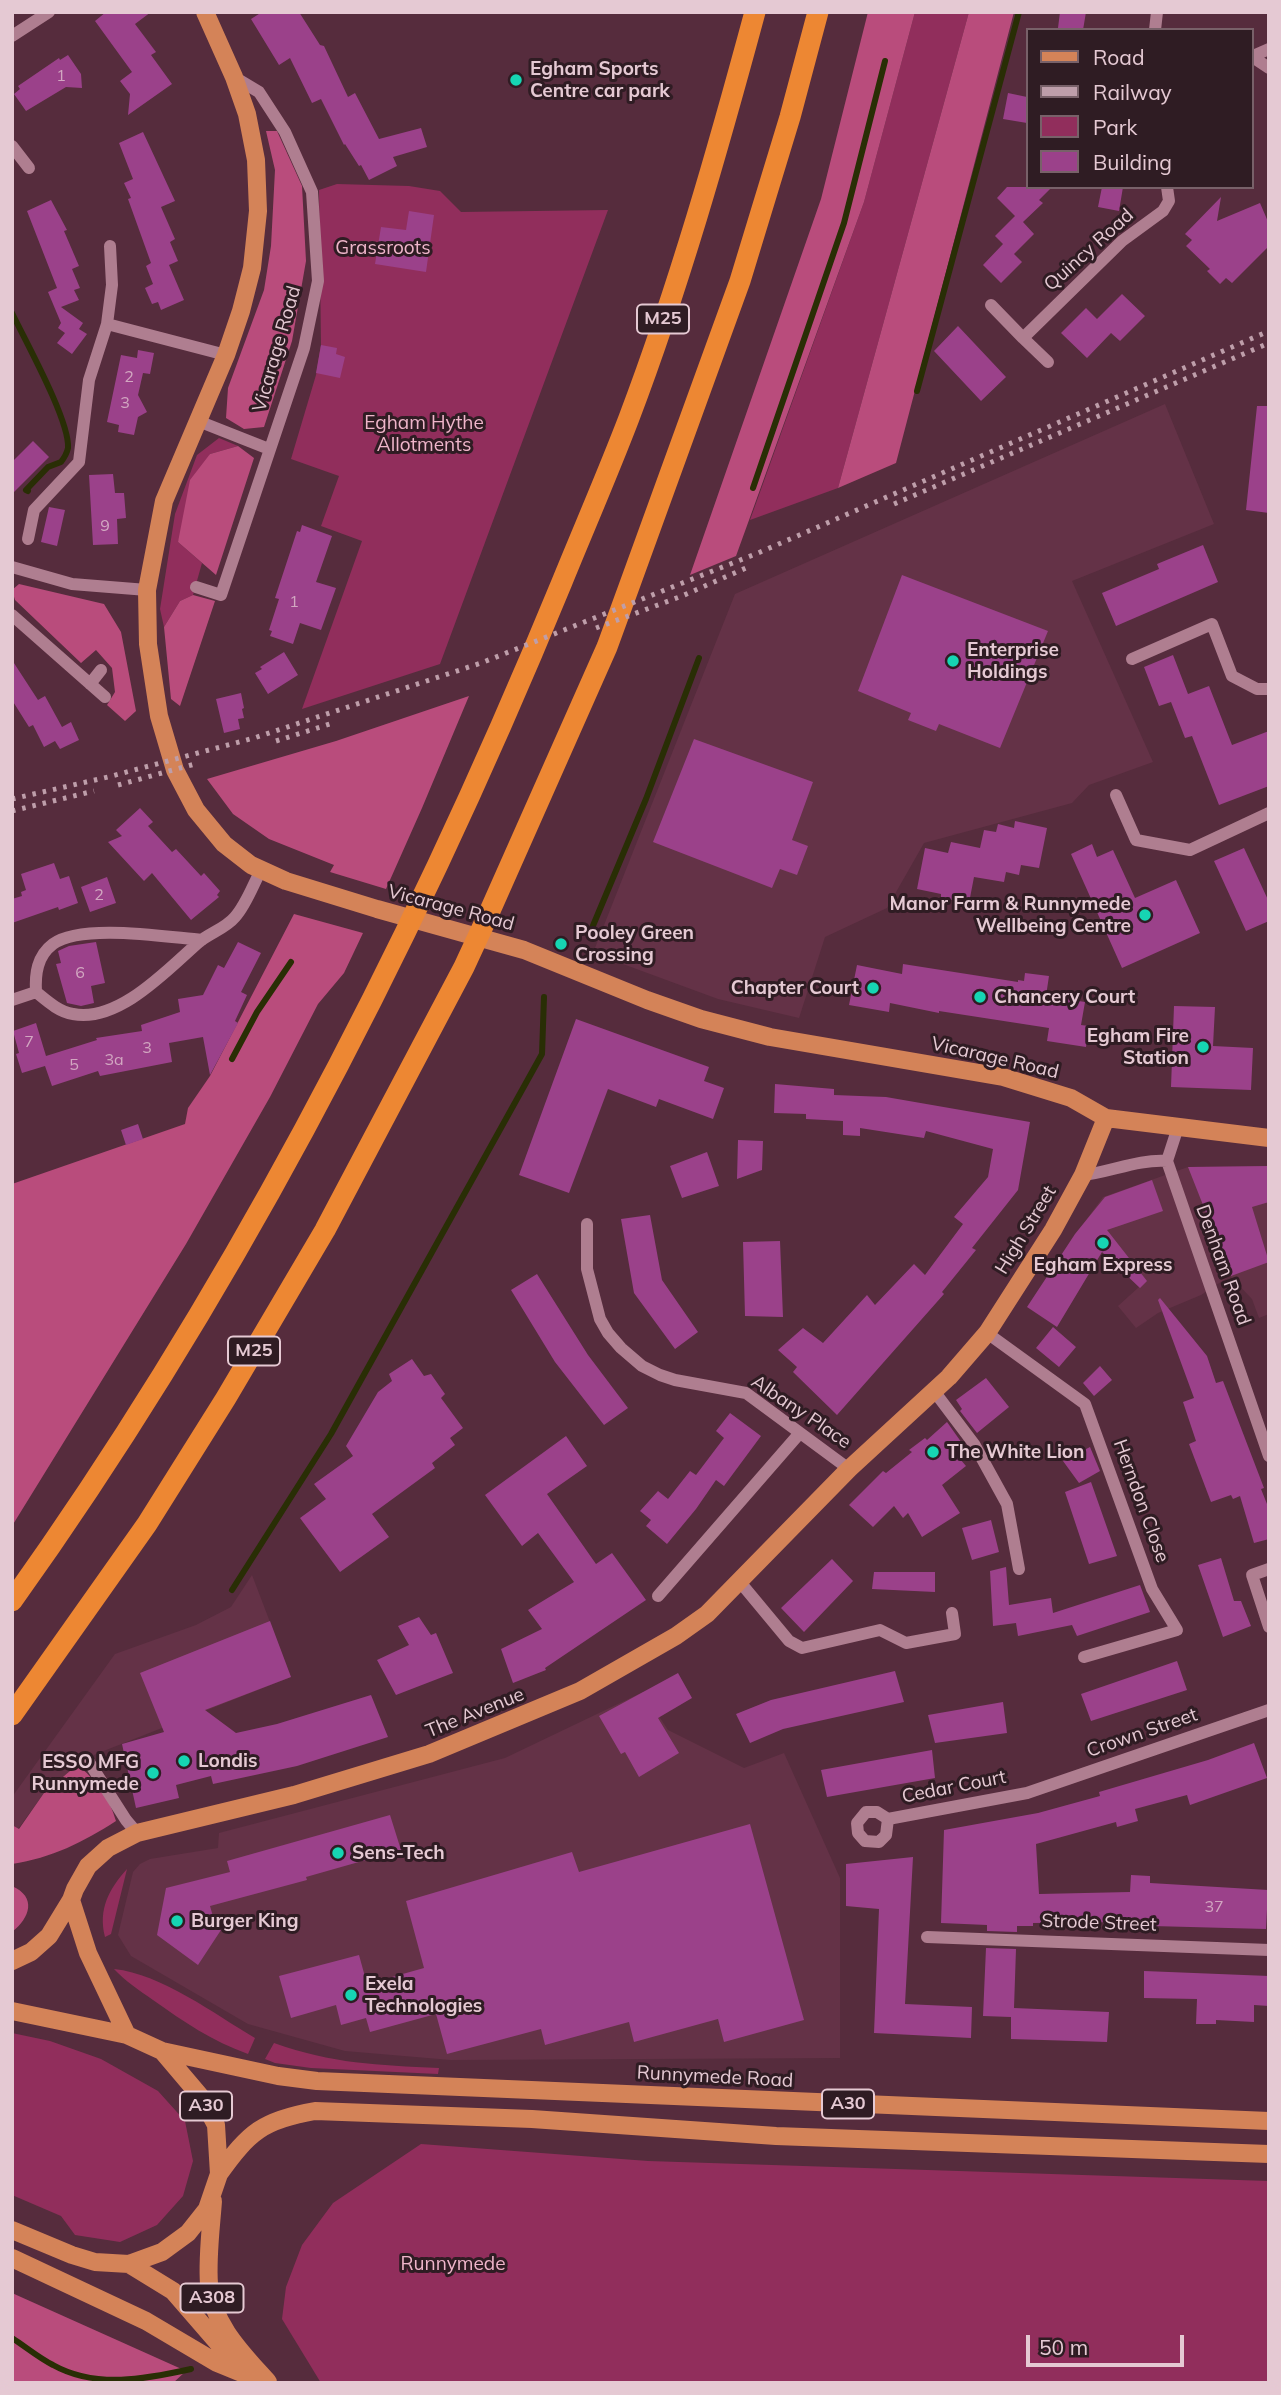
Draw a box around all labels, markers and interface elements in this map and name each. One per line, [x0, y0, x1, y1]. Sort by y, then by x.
legend [1026, 28, 1253, 189]
text: Road [1093, 44, 1144, 70]
place label: Egham Sports Centre car park [530, 58, 670, 102]
house number: 1 [56, 66, 66, 86]
marker: Egham Sports Centre car park [508, 72, 524, 88]
text: Railway [1093, 79, 1172, 105]
text: Park [1093, 114, 1137, 140]
text: Building [1093, 149, 1172, 175]
street label: Quincy Road [1040, 204, 1138, 296]
park label: Grassroots [335, 237, 431, 259]
street label: Vicarage Road [248, 283, 306, 415]
road number: M25 [637, 304, 689, 334]
house number: 2 [124, 367, 134, 387]
house number: 3 [120, 393, 130, 413]
park label: Egham Hythe Allotments [364, 412, 484, 456]
house number: 9 [100, 516, 110, 536]
house number: 1 [289, 592, 299, 612]
place label: Enterprise Holdings [967, 639, 1059, 683]
marker: Enterprise Holdings [945, 653, 961, 669]
street label: Vicarage Road [385, 880, 517, 936]
house number: 2 [94, 885, 104, 905]
place label: Manor Farm & Runnymede Wellbeing Centre [890, 893, 1131, 937]
marker: Manor Farm & Runnymede Wellbeing Centre [1137, 907, 1153, 923]
place label: Pooley Green Crossing [575, 922, 694, 966]
marker: Pooley Green Crossing [553, 936, 569, 952]
house number: 6 [75, 963, 85, 983]
place label: Chapter Court [731, 977, 859, 999]
marker: Chapter Court [865, 980, 881, 996]
place label: Chancery Court [994, 986, 1135, 1008]
marker: Chancery Court [972, 989, 988, 1005]
place label: Egham Fire Station [1087, 1025, 1189, 1069]
house number: 7 [24, 1032, 34, 1052]
street label: Vicarage Road [929, 1032, 1061, 1084]
house number: 3 [142, 1038, 152, 1058]
marker: Egham Fire Station [1195, 1039, 1211, 1055]
house number: 3a [104, 1050, 124, 1070]
house number: 5 [69, 1055, 79, 1075]
street label: High Street [991, 1182, 1061, 1278]
street label: Denham Road [1191, 1202, 1255, 1328]
marker: Egham Express [1095, 1235, 1111, 1251]
place label: Egham Express [1034, 1254, 1172, 1276]
road number: M25 [228, 1336, 280, 1366]
street label: Albany Place [747, 1370, 855, 1454]
street label: Herndon Close [1108, 1436, 1174, 1566]
place label: The White Lion [947, 1441, 1085, 1463]
marker: The White Lion [925, 1444, 941, 1460]
street label: The Avenue [422, 1683, 528, 1743]
street label: Crown Street [1084, 1703, 1200, 1763]
place label: Londis [198, 1750, 258, 1772]
place label: ESSO MFG Runnymede [32, 1751, 139, 1795]
marker: Londis [176, 1753, 192, 1769]
marker: ESSO MFG Runnymede [145, 1765, 161, 1781]
street label: Cedar Court [900, 1766, 1008, 1808]
place label: Sens-Tech [352, 1842, 445, 1864]
marker: Sens-Tech [330, 1845, 346, 1861]
house number: 37 [1204, 1897, 1224, 1917]
place label: Burger King [191, 1910, 299, 1932]
street label: Strode Street [1041, 1910, 1157, 1936]
marker: Burger King [169, 1913, 185, 1929]
place label: Exela Technologies [365, 1973, 482, 2017]
marker: Exela Technologies [343, 1987, 359, 2003]
street label: Runnymede Road [636, 2062, 794, 2092]
road number: A30 [822, 2090, 874, 2118]
road number: A30 [180, 2092, 232, 2120]
park label: Runnymede [400, 2253, 506, 2275]
road number: A308 [180, 2284, 244, 2312]
scale bar [1029, 2322, 1186, 2366]
text: 50 m [1039, 2334, 1088, 2360]

